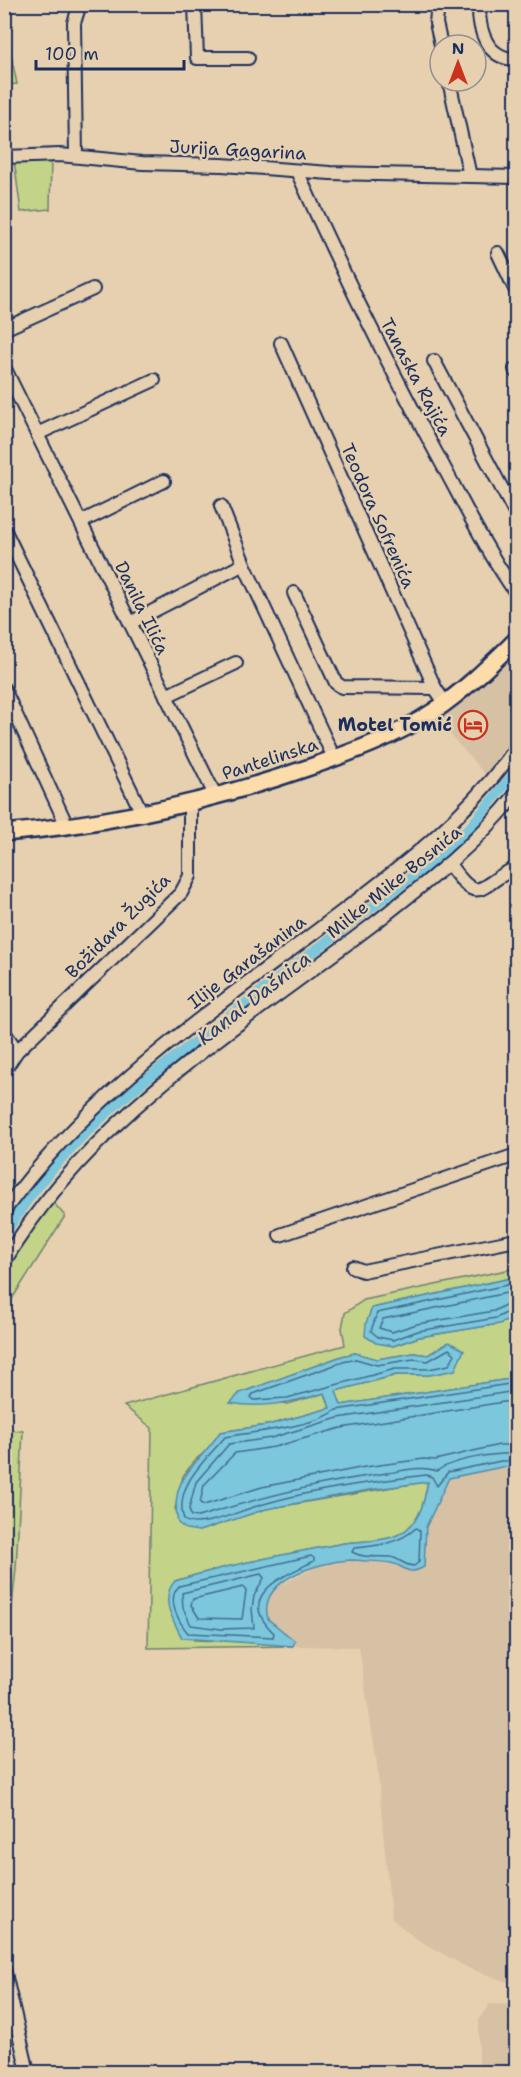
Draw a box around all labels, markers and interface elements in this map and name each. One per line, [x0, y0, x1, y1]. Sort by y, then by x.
scale bar [36, 33, 184, 71]
north arrow [428, 33, 488, 93]
text: N [452, 38, 464, 59]
text: 100 m [45, 42, 99, 66]
street label: Jurija Gagarina [169, 134, 307, 166]
street label: Tanaska Rajića [375, 314, 457, 440]
street label: Teodora Sofrenića [335, 440, 421, 592]
street label: Danila Ilića [109, 557, 175, 659]
hotel icon: Motel Tomić [457, 709, 489, 741]
place label: Motel Tomić [338, 713, 452, 737]
street label: Pantelinska [219, 732, 321, 786]
street label: Milke Mike Bosnića [321, 820, 467, 944]
street label: Božidara Žugića [60, 868, 176, 984]
street label: Ilije Garašanina [183, 910, 311, 1014]
water label: Kanal Dašnica [192, 945, 316, 1051]

